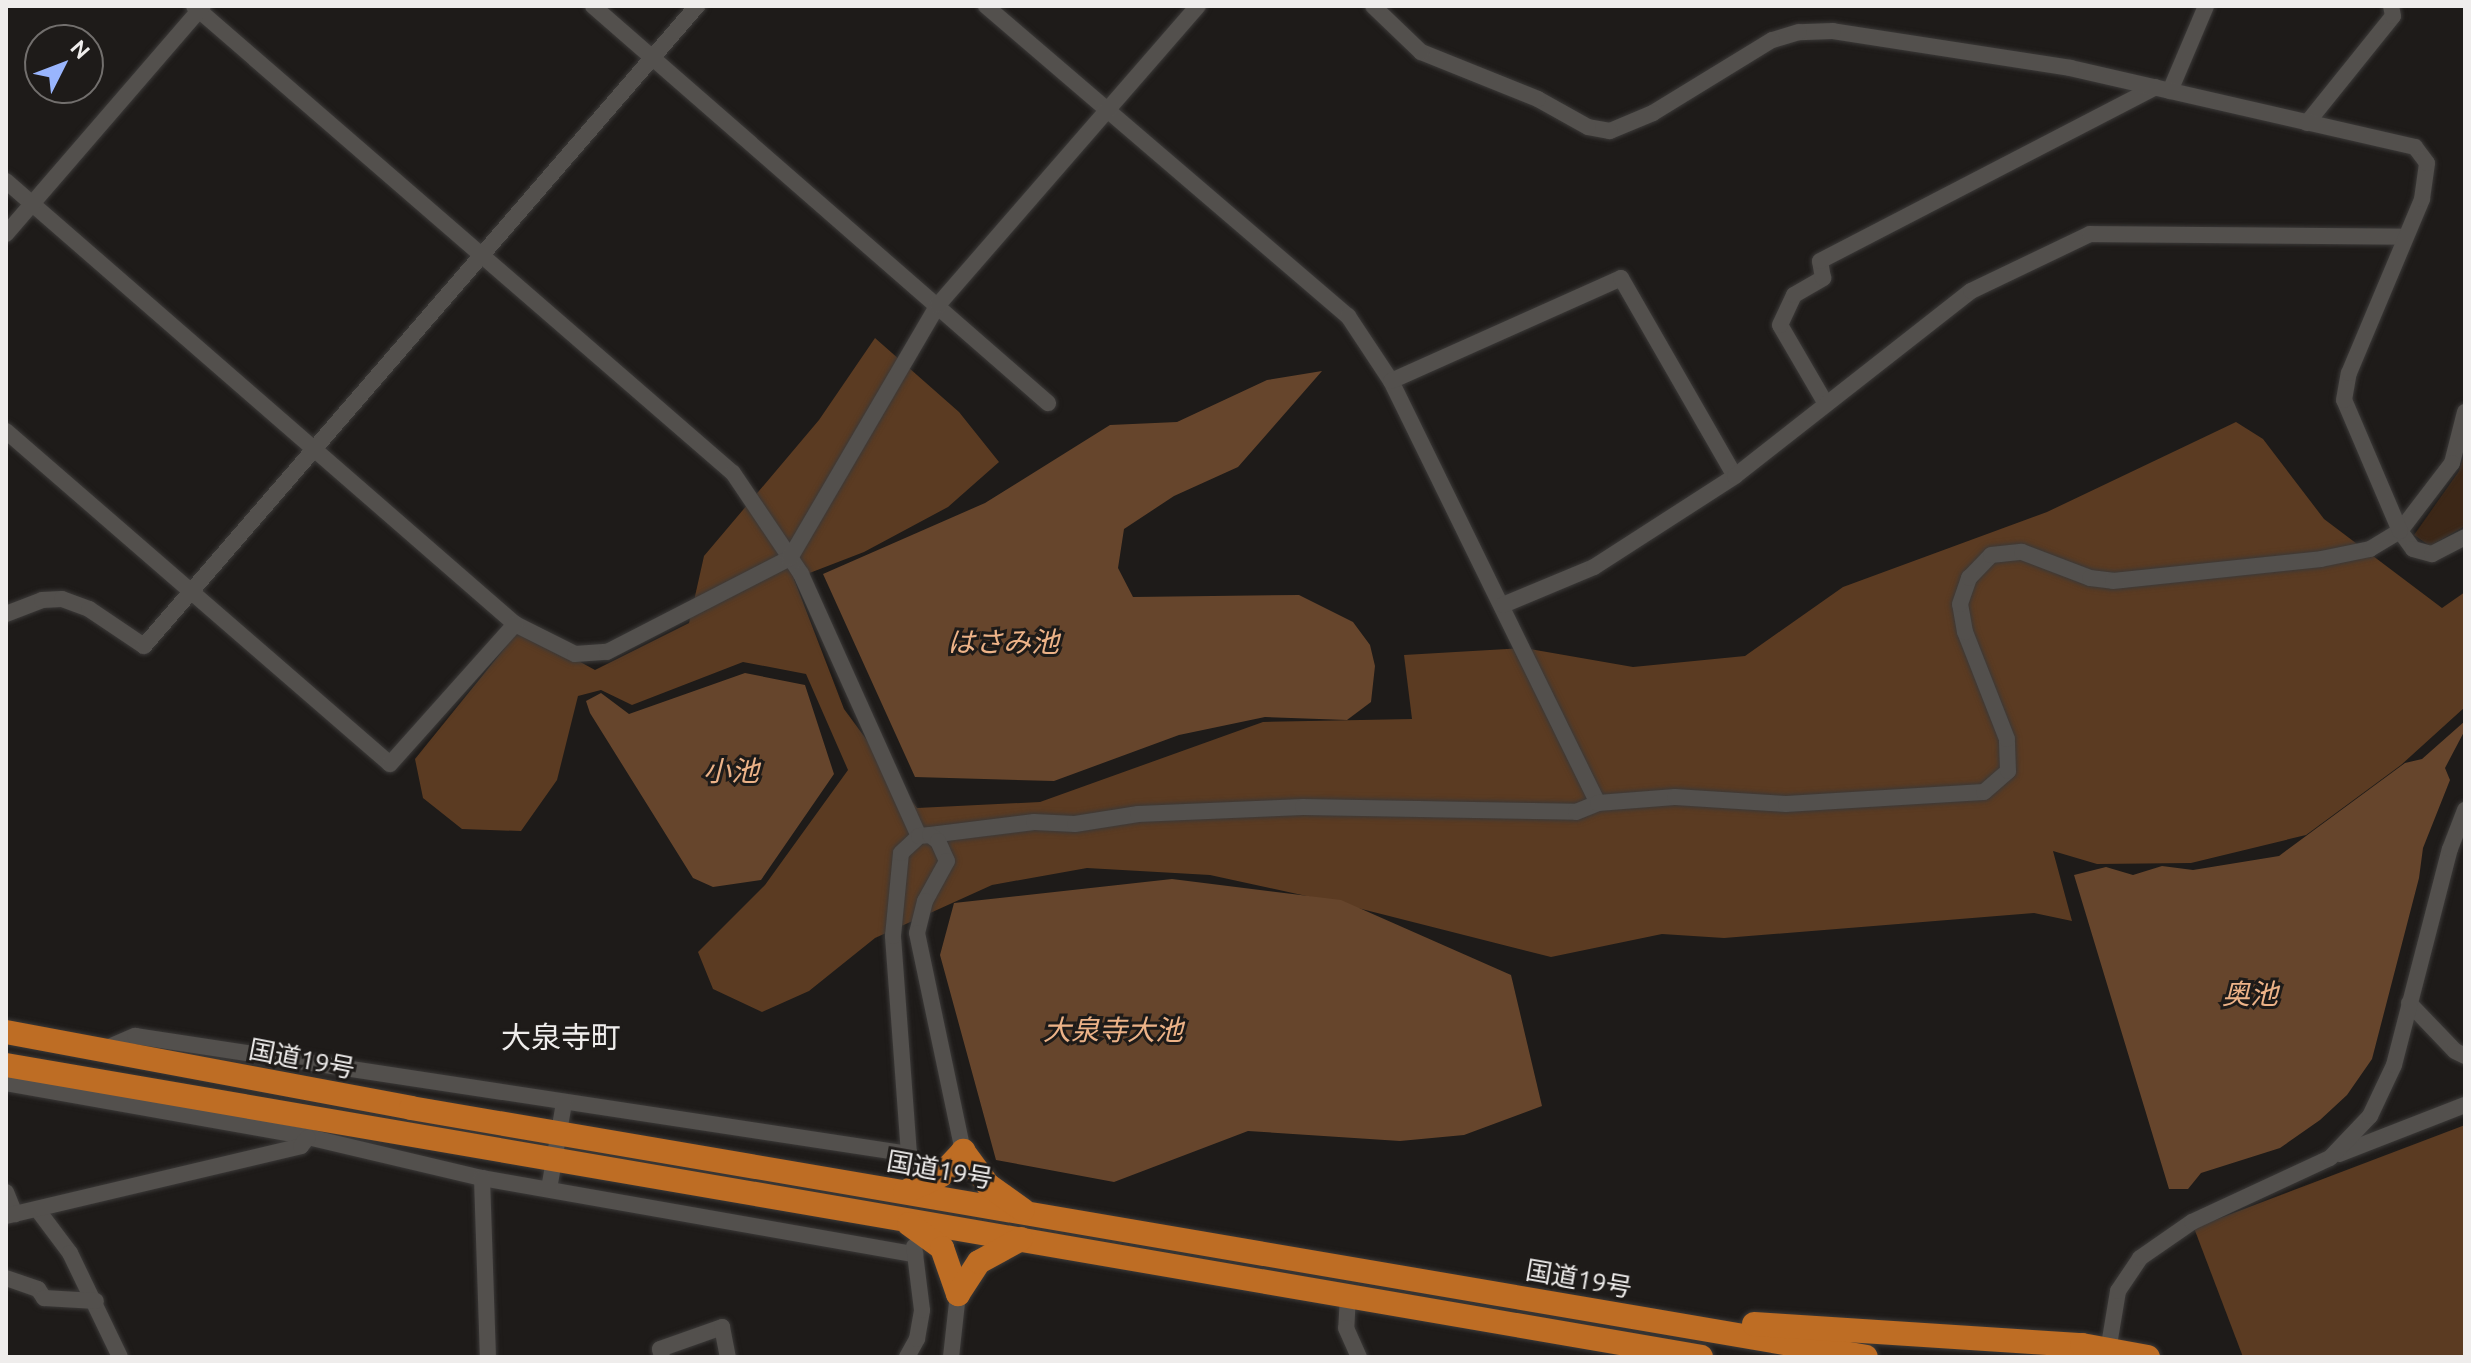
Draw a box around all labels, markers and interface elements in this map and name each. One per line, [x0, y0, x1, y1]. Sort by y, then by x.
north arrow [24, 24, 104, 104]
text: N [66, 34, 95, 63]
water label: はさみ池 [947, 625, 1059, 659]
water label: 小池 [703, 754, 759, 788]
water label: 奥池 [2222, 977, 2278, 1011]
water label: 大泉寺大池 [1043, 1013, 1183, 1047]
district label: 大泉寺町 [501, 1019, 621, 1055]
street label: 国道19号 [246, 1033, 358, 1085]
street label: 国道19号 [884, 1145, 996, 1195]
street label: 国道19号 [1523, 1254, 1635, 1304]

